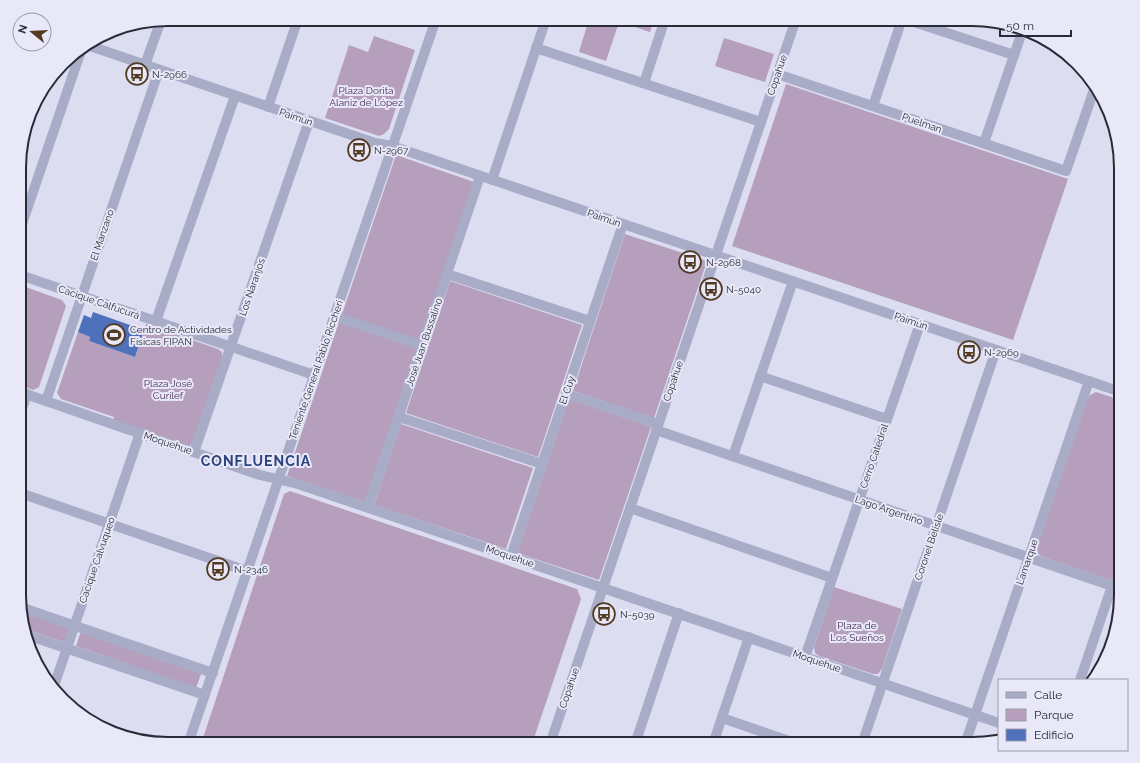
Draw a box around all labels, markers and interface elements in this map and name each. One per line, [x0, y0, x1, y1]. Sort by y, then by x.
north arrow [12, 12, 52, 52]
scale bar [1000, 12, 1071, 38]
text: 50 m [1006, 19, 1034, 33]
text: N [15, 23, 30, 35]
street label: Copahue [765, 53, 789, 97]
bus stop icon: N-2966 [124, 61, 150, 87]
place label: N-2966 [152, 69, 187, 80]
park label: Plaza Dorita Alaniz de López [329, 85, 403, 108]
street label: Paimún [278, 106, 314, 128]
street label: Puelman [901, 111, 943, 135]
bus stop icon: N-2967 [346, 137, 372, 163]
place label: N-2967 [374, 145, 409, 156]
street label: Paimún [586, 207, 622, 229]
street label: El Manzano [88, 208, 116, 262]
bus stop icon: N-2968 [677, 249, 703, 275]
street label: Los Naranjos [237, 257, 267, 317]
place label: N-2968 [706, 257, 741, 268]
bus stop icon: N-5040 [698, 276, 724, 302]
street label: Cacique Calfucurá [57, 283, 141, 321]
place label: N-5040 [726, 284, 761, 295]
street label: José Juan Bussalino [404, 296, 444, 388]
street label: Teniente General Pablo Riccheri [287, 299, 345, 441]
street label: Paimún [893, 310, 929, 332]
sports icon: Centro de Actividades Físicas FIPAN [101, 322, 127, 348]
place label: Centro de Actividades Físicas FIPAN [130, 324, 232, 347]
bus stop icon: N-2969 [956, 339, 982, 365]
place label: N-2969 [984, 347, 1019, 358]
street label: Copahue [661, 359, 685, 403]
street label: El Cuy [557, 374, 577, 406]
park label: Plaza José Curilef [144, 378, 192, 401]
street label: Cerro Catedral [858, 422, 890, 490]
street label: Moquehue [142, 430, 194, 456]
district label: CONFLUENCIA [201, 453, 311, 469]
street label: Lago Argentino [854, 493, 924, 527]
street label: Coronel Belisle [912, 512, 946, 582]
street label: Cacique Calvuqueo [77, 515, 117, 605]
street label: Lamarque [1014, 538, 1040, 586]
street label: Moquehue [484, 543, 536, 569]
bus stop icon: N-2346 [205, 556, 231, 582]
place label: N-2346 [234, 564, 268, 575]
bus stop icon: N-5039 [591, 601, 617, 627]
place label: N-5039 [620, 609, 655, 620]
park label: Plaza de Los Sueños [830, 620, 884, 643]
street label: Moquehue [791, 648, 843, 674]
street label: Copahue [557, 666, 581, 710]
legend [998, 679, 1128, 751]
text: Calle [1034, 688, 1062, 702]
text: Parque [1034, 708, 1074, 722]
text: Edificio [1034, 728, 1074, 742]

